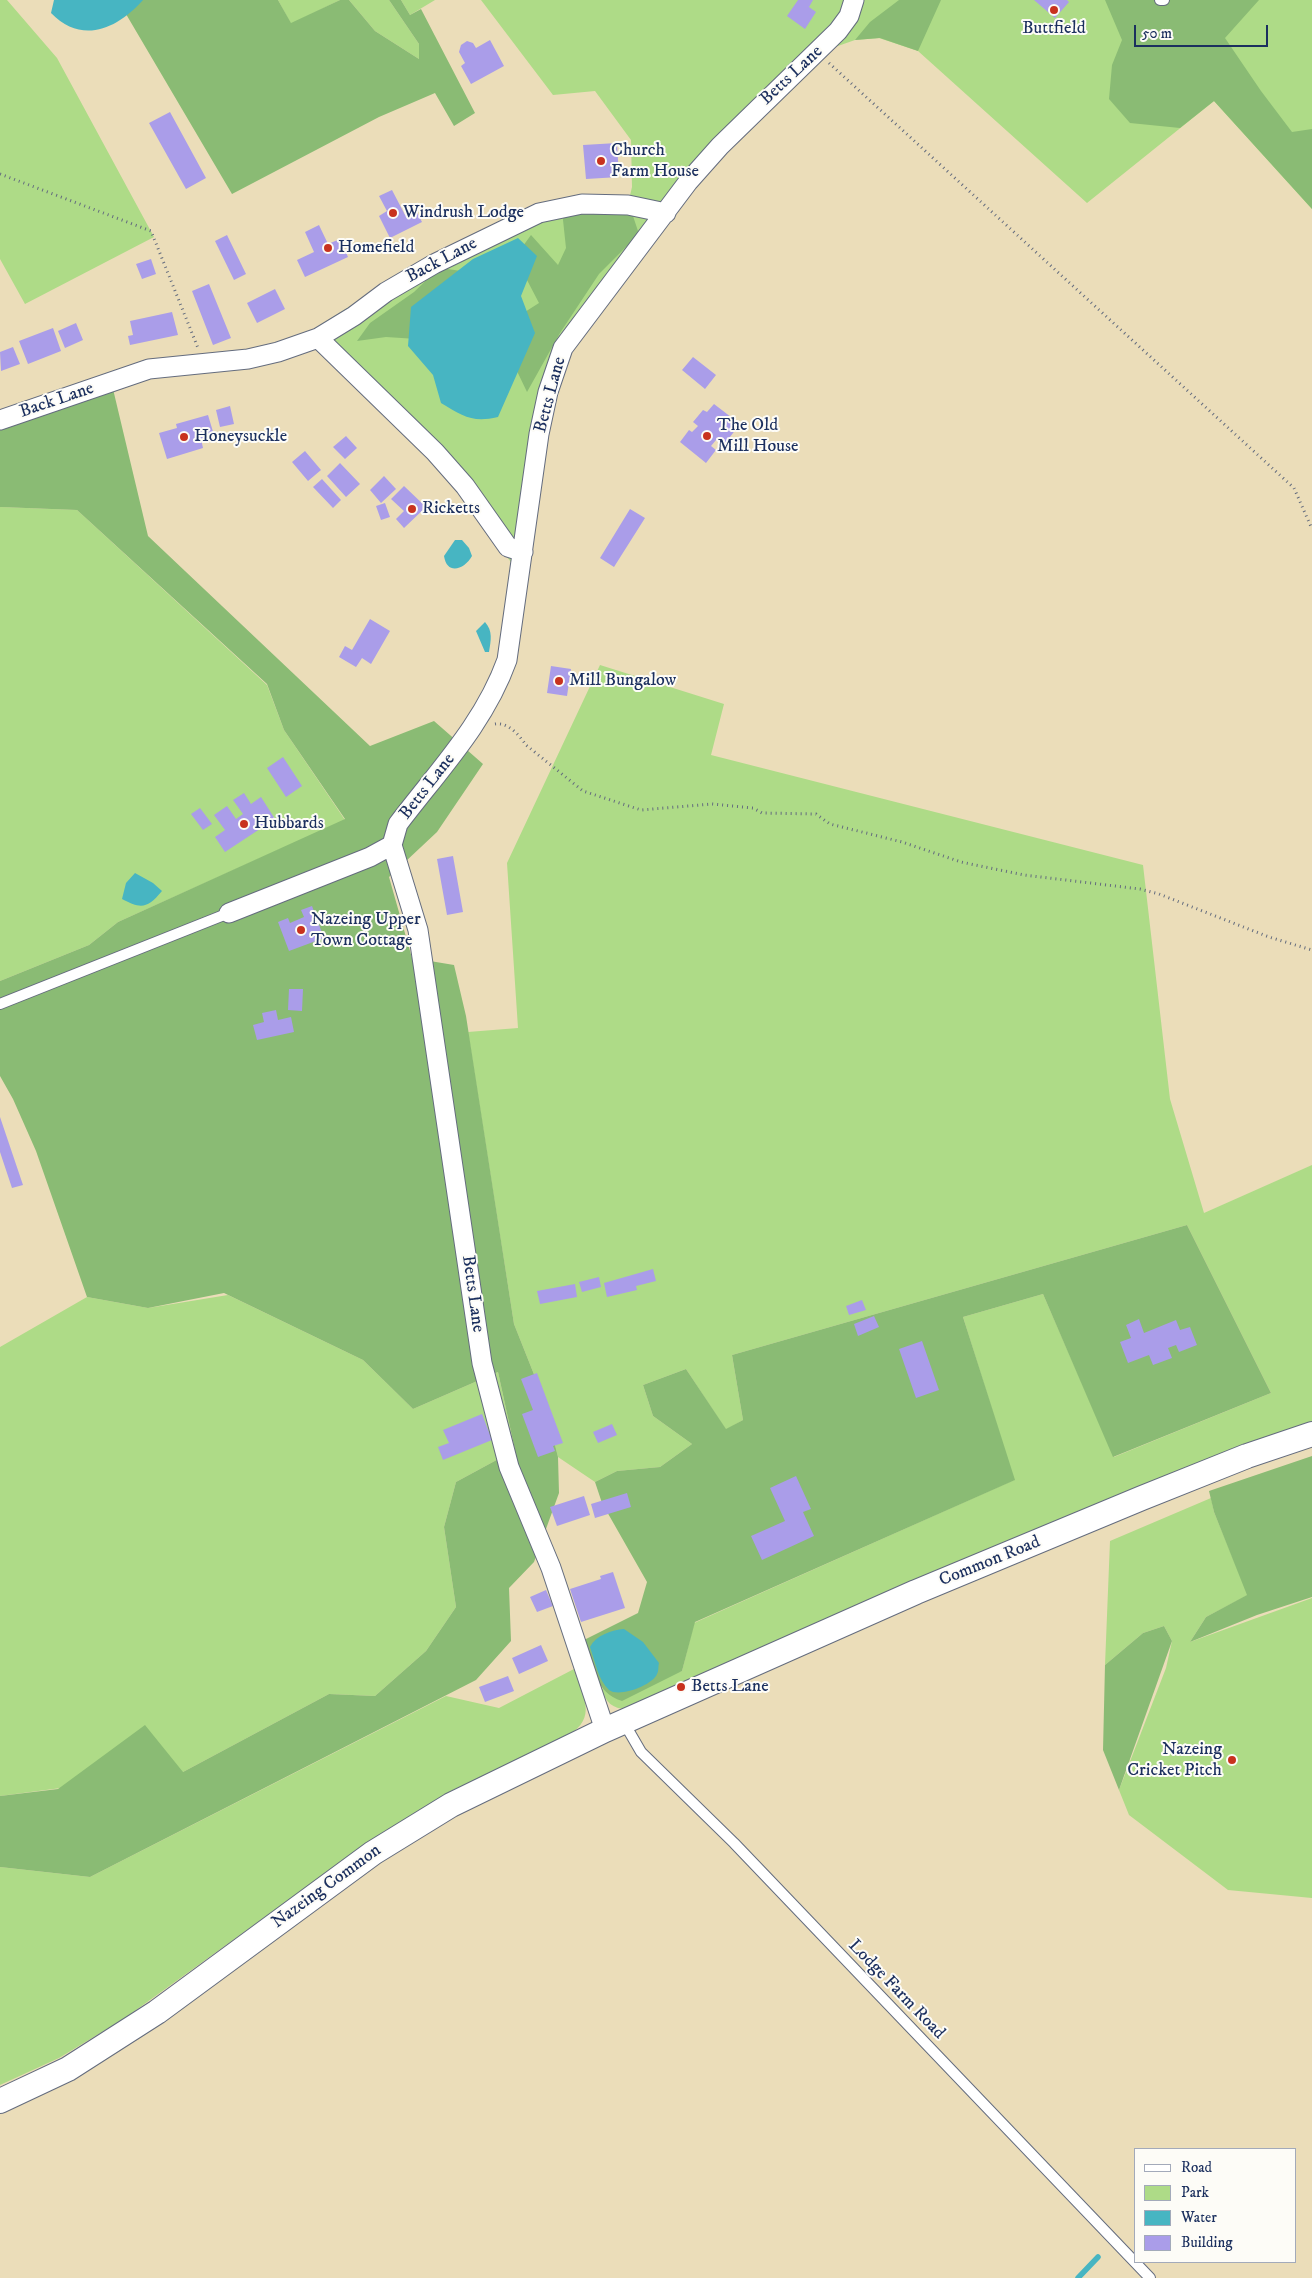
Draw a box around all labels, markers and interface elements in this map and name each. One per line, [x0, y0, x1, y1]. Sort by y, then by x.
marker: Buttfield [1048, 4, 1060, 16]
scale bar [1137, 15, 1271, 47]
place label: Buttfield [1022, 18, 1086, 40]
text: 50 m [1142, 24, 1172, 43]
street label: Betts Lane [756, 42, 828, 110]
place label: Church Farm House [611, 140, 699, 182]
marker: Church Farm House [595, 155, 607, 167]
place label: Windrush Lodge [403, 202, 524, 224]
marker: Windrush Lodge [387, 207, 399, 219]
street label: Back Lane [403, 233, 481, 289]
place label: Homefield [338, 237, 414, 259]
marker: Homefield [322, 242, 334, 254]
street label: Betts Lane [531, 355, 571, 435]
street label: Back Lane [17, 378, 97, 424]
place label: The Old Mill House [717, 415, 799, 458]
place label: Honeysuckle [194, 426, 287, 448]
marker: The Old Mill House [701, 430, 713, 442]
marker: Honeysuckle [178, 431, 190, 443]
place label: Ricketts [422, 498, 480, 520]
marker: Ricketts [406, 503, 418, 515]
place label: Mill Bungalow [569, 670, 676, 692]
marker: Mill Bungalow [553, 675, 565, 687]
street label: Betts Lane [396, 750, 460, 824]
place label: Hubbards [254, 813, 324, 835]
marker: Hubbards [238, 818, 250, 830]
place label: Nazeing Upper Town Cottage [311, 909, 421, 952]
marker: Nazeing Upper Town Cottage [295, 924, 307, 936]
street label: Betts Lane [456, 1254, 488, 1334]
street label: Common Road [936, 1532, 1044, 1592]
place label: Betts Lane [691, 1676, 769, 1698]
marker: Betts Lane [675, 1681, 687, 1693]
place label: Nazeing Cricket Pitch [1127, 1739, 1222, 1782]
marker: Nazeing Cricket Pitch [1226, 1754, 1238, 1766]
street label: Nazeing Common [268, 1840, 386, 1934]
street label: Lodge Farm Road [843, 1936, 949, 2044]
legend [1134, 2148, 1297, 2263]
text: Road [1181, 2158, 1212, 2177]
text: Park [1181, 2183, 1209, 2202]
text: Water [1181, 2208, 1217, 2227]
text: Building [1181, 2233, 1233, 2252]

